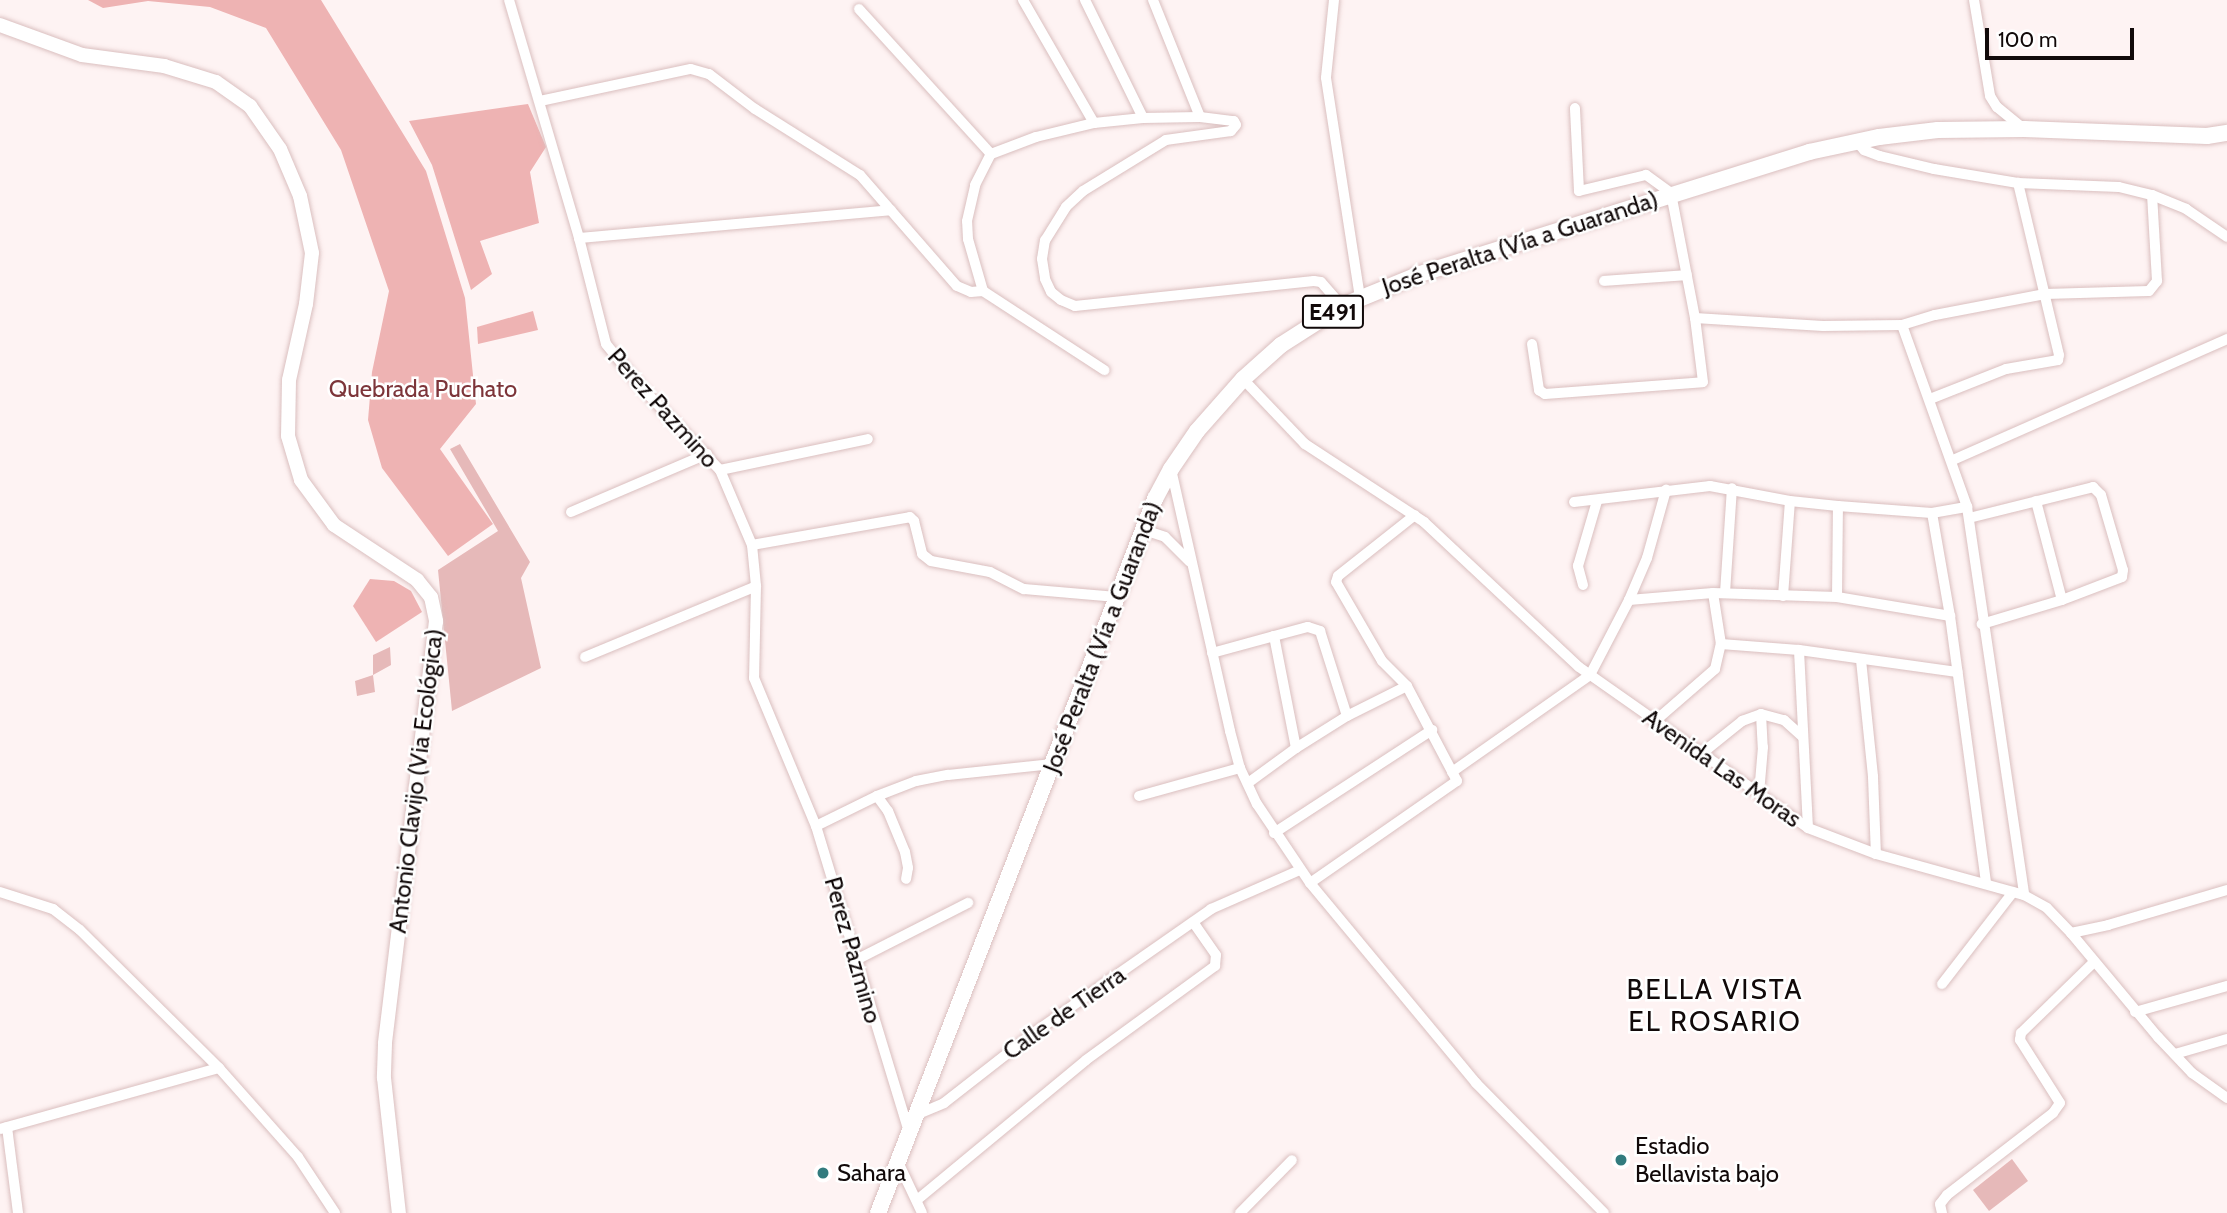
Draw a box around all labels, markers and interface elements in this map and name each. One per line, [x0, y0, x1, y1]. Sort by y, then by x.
scale bar [1989, 14, 2138, 58]
text: 100 m [1998, 27, 2057, 52]
street label: José Peralta (Vía a Guaranda) [1378, 185, 1662, 301]
road number: E491 [1302, 292, 1364, 332]
street label: Perez Pazmino [602, 342, 724, 474]
park label: Quebrada Puchato [329, 375, 517, 403]
street label: José Peralta (Vía a Guaranda) [1037, 497, 1167, 777]
street label: Antonio Clavijo (Via Ecológica) [383, 627, 449, 935]
street label: Avenida Las Moras [1637, 703, 1807, 833]
street label: Perez Pazmino [818, 873, 888, 1027]
street label: Calle de Tierra [997, 960, 1131, 1066]
district label: BELLA VISTA EL ROSARIO [1628, 972, 1802, 1038]
place label: Estadio Bellavista bajo [1635, 1132, 1779, 1188]
marker: Estadio Bellavista bajo [1613, 1152, 1629, 1168]
place label: Sahara [837, 1159, 906, 1187]
marker: Sahara [815, 1165, 831, 1181]

